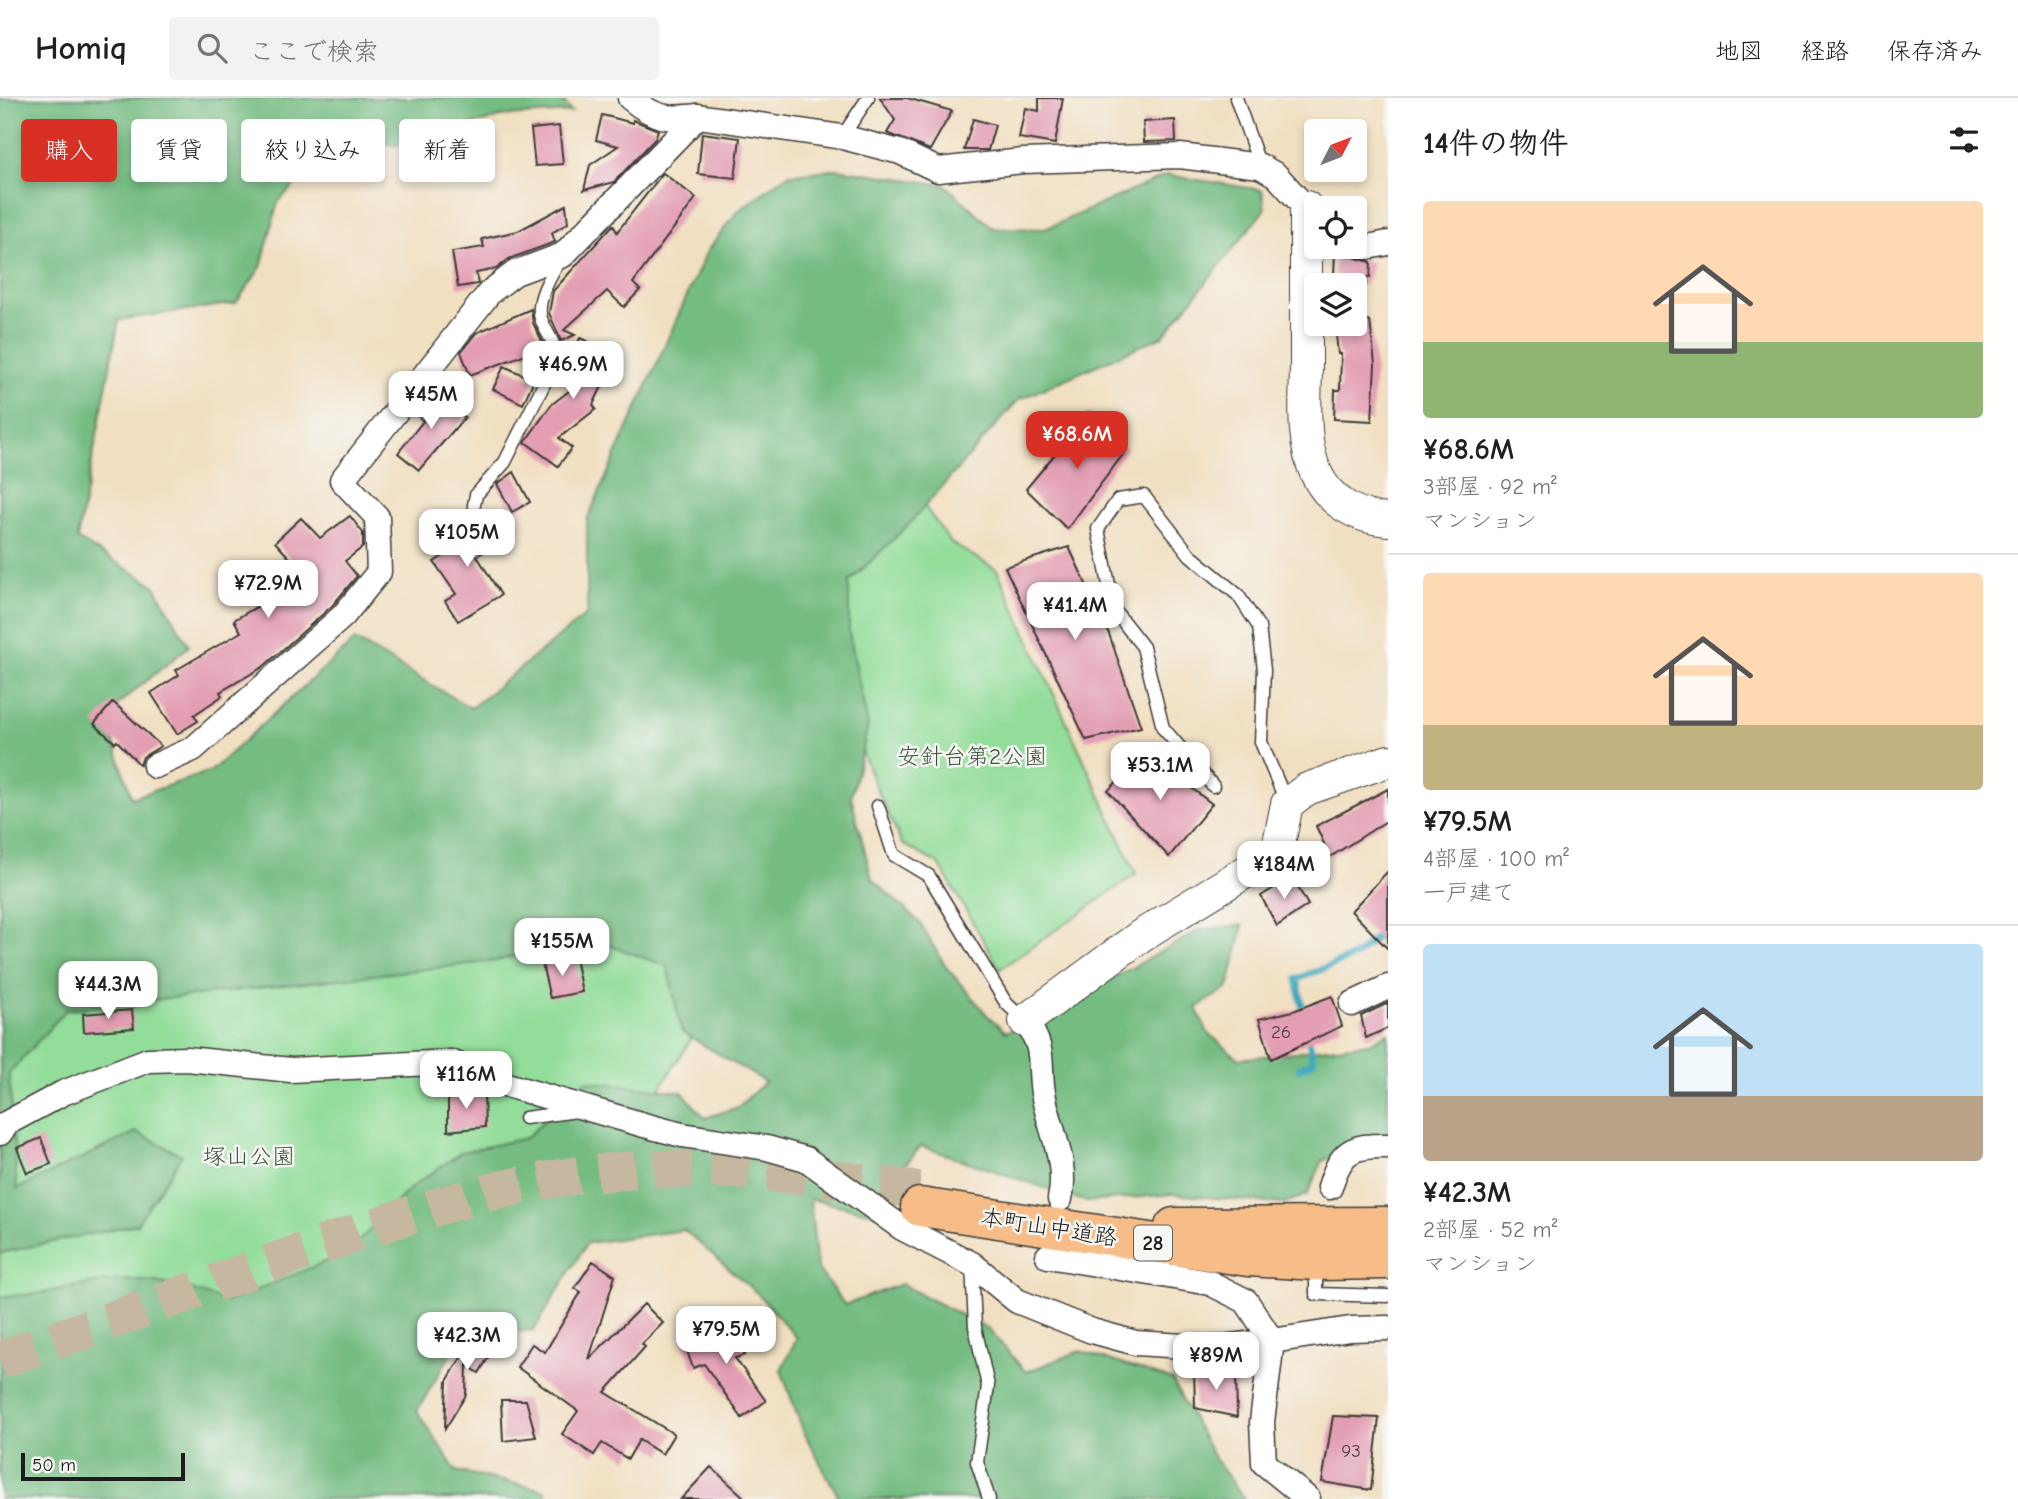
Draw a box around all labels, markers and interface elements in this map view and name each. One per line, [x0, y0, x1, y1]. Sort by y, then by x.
search box [169, 17, 659, 80]
text: Homiq [35, 29, 127, 67]
icon: search [193, 29, 231, 67]
text: ここで検索 [249, 37, 379, 67]
text: 地図 [1715, 37, 1763, 65]
text: 経路 [1801, 37, 1849, 65]
text: 保存済み [1887, 37, 1983, 65]
chip: 購入 [21, 119, 117, 182]
chip: 賃貸 [131, 119, 227, 182]
chip: 絞り込み [241, 119, 385, 182]
chip: 新着 [399, 119, 495, 182]
north arrow [1304, 119, 1367, 182]
map controls [1304, 119, 1367, 336]
icon: filters [1945, 121, 1983, 159]
text: 14件の物件 [1423, 126, 1569, 161]
button: locate [1304, 196, 1367, 259]
icon: home [1640, 246, 1766, 372]
button: layers [1304, 273, 1367, 336]
pin: ¥46.9M [516, 342, 630, 401]
text: ¥46.9M [539, 350, 607, 377]
pin: ¥45M [390, 372, 472, 431]
text: ¥45M [405, 380, 457, 407]
pin: ¥68.6M [1020, 412, 1134, 471]
text: ¥68.6M [1042, 420, 1112, 447]
text: ¥68.6M [1423, 432, 1514, 467]
text: 3部屋 · 92 m² [1423, 473, 1557, 500]
text: マンション [1423, 507, 1537, 534]
pin: ¥105M [418, 510, 516, 569]
text: ¥105M [435, 518, 499, 545]
pin: ¥72.9M [211, 560, 325, 620]
text: ¥72.9M [234, 569, 302, 596]
pin: ¥41.4M [1018, 582, 1132, 642]
text: ¥41.4M [1043, 591, 1107, 618]
icon: home [1640, 618, 1766, 744]
pin: ¥53.1M [1103, 742, 1217, 802]
park label: 安針台第2公園 [897, 743, 1047, 770]
text: ¥53.1M [1127, 751, 1193, 778]
text: ¥79.5M [1423, 804, 1512, 839]
pin: ¥184M [1235, 842, 1333, 901]
text: 4部屋 · 100 m² [1423, 845, 1569, 872]
text: ¥184M [1253, 850, 1315, 877]
text: 一戸建て [1423, 879, 1515, 906]
pin: ¥155M [513, 918, 611, 978]
text: ¥155M [530, 927, 594, 954]
pin: ¥44.3M [51, 962, 165, 1021]
text: ¥44.3M [75, 970, 141, 997]
icon: home [1640, 989, 1766, 1115]
house number: 26 [1271, 1021, 1291, 1043]
pin: ¥116M [417, 1052, 515, 1111]
text: ¥116M [436, 1060, 496, 1087]
park label: 塚山公園 [203, 1143, 295, 1170]
text: ¥42.3M [1423, 1175, 1511, 1210]
street label: 本町山中道路 [979, 1203, 1119, 1252]
text: 2部屋 · 52 m² [1423, 1216, 1557, 1243]
road number: 28 [1134, 1226, 1172, 1260]
text: マンション [1423, 1250, 1537, 1277]
pin: ¥79.5M [669, 1306, 783, 1366]
pin: ¥42.3M [410, 1312, 524, 1372]
text: ¥79.5M [692, 1315, 760, 1342]
text: ¥42.3M [433, 1321, 501, 1348]
pin: ¥89M [1175, 1332, 1257, 1392]
text: ¥89M [1189, 1341, 1243, 1368]
house number: 93 [1341, 1440, 1361, 1462]
scale bar [21, 1450, 186, 1482]
text: 50 m [32, 1454, 76, 1476]

